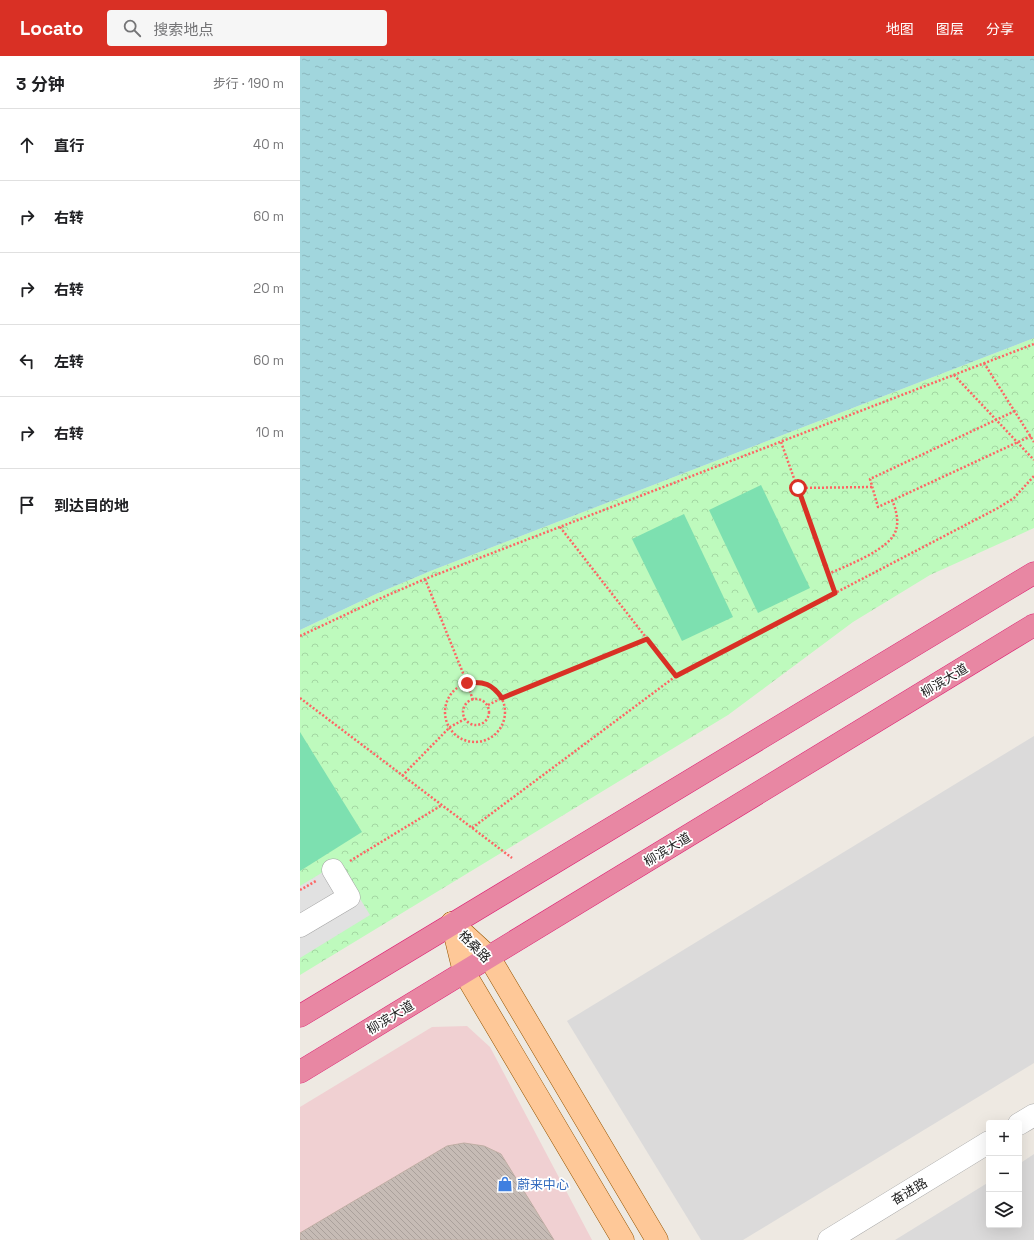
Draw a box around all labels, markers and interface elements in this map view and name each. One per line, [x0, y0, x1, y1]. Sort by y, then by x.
search box [107, 10, 387, 46]
text: Locato [20, 16, 83, 41]
icon: search [121, 17, 143, 39]
text: 搜索地点 [153, 20, 213, 39]
text: 地图 [886, 20, 914, 38]
text: 图层 [936, 20, 964, 38]
text: 分享 [986, 20, 1014, 38]
text: 3 分钟 [16, 73, 65, 95]
text: 步行 · 190 m [213, 75, 284, 92]
icon: ahead [16, 134, 38, 156]
text: 直行 [54, 136, 84, 155]
text: 40 m [253, 136, 284, 153]
icon: right [16, 206, 38, 228]
text: 右转 [54, 208, 84, 227]
text: 60 m [253, 208, 284, 225]
icon: right [16, 278, 38, 300]
text: 右转 [54, 280, 84, 299]
text: 20 m [253, 280, 284, 297]
icon: left [16, 350, 38, 372]
text: 左转 [54, 352, 84, 371]
text: 60 m [253, 352, 284, 369]
icon: right [16, 422, 38, 444]
text: 右转 [54, 424, 84, 443]
text: 10 m [256, 424, 284, 441]
route start [789, 479, 807, 497]
icon: arrive [16, 494, 38, 516]
text: 到达目的地 [54, 496, 129, 515]
street label: 柳滨大道 [918, 660, 971, 701]
route end [458, 674, 476, 692]
street label: 柳滨大道 [641, 829, 694, 870]
street label: 格桑路 [455, 927, 494, 966]
street label: 柳滨大道 [364, 997, 417, 1038]
map controls [986, 1120, 1022, 1228]
button: + [986, 1120, 1022, 1156]
button: − [986, 1156, 1022, 1192]
street label: 奋进路 [888, 1174, 930, 1209]
shop icon: 蔚来中心 [496, 1175, 514, 1193]
place label: 蔚来中心 [517, 1176, 569, 1193]
button: layers [986, 1192, 1022, 1228]

